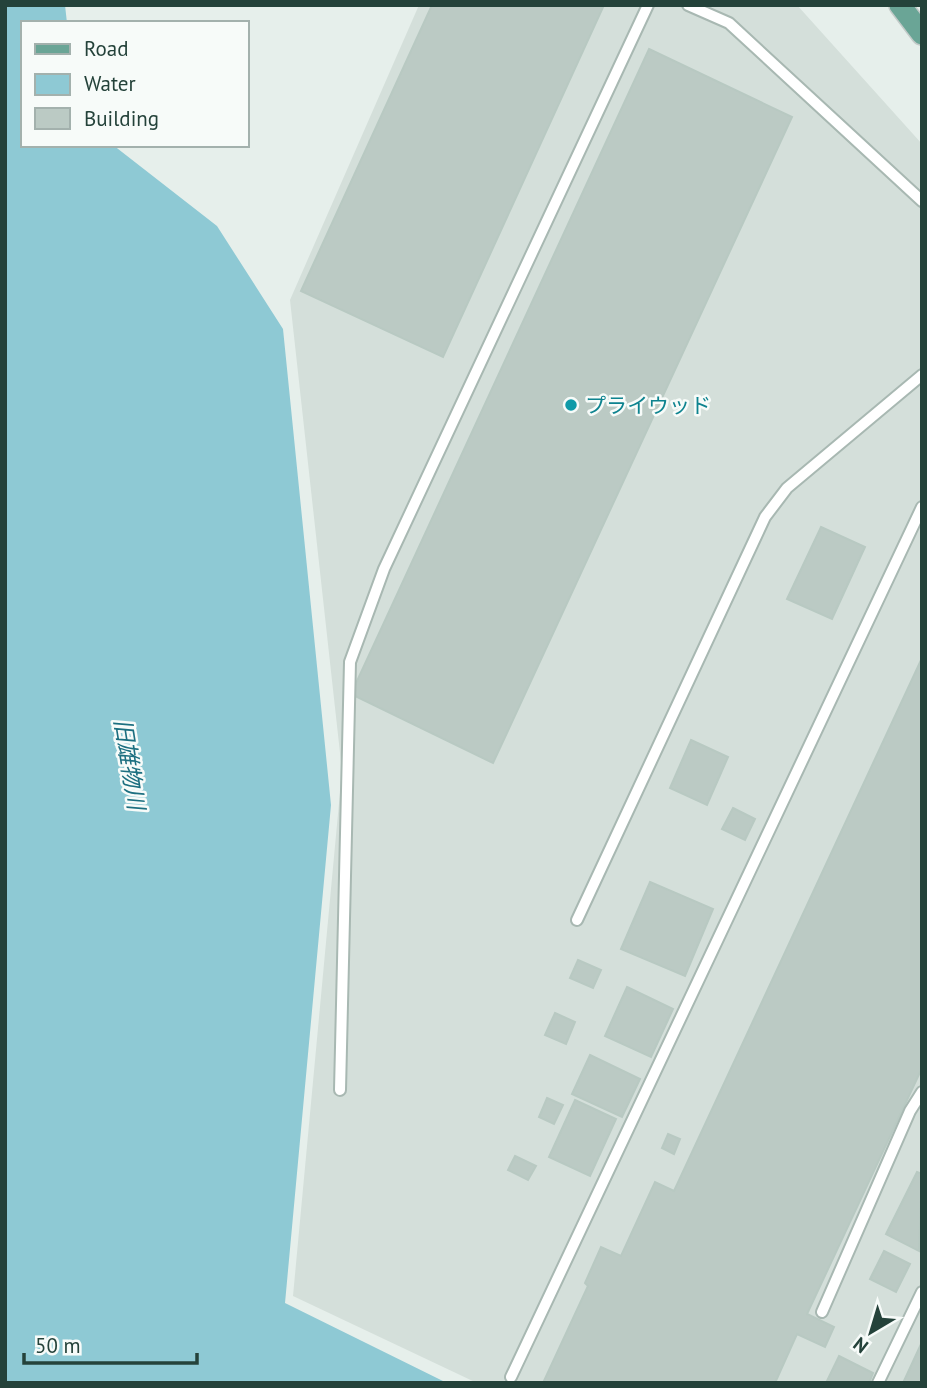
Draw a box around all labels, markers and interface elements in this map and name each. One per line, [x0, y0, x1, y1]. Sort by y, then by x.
legend [21, 21, 248, 147]
text: Road [84, 35, 128, 62]
text: Water [84, 70, 136, 97]
text: Building [84, 105, 159, 132]
place label: プライウッド [585, 392, 711, 419]
marker: プライウッド [563, 397, 579, 413]
water label: 旧雄物川 [108, 716, 152, 815]
north arrow [836, 1297, 906, 1367]
scale bar [24, 1322, 198, 1366]
text: 50 m [35, 1332, 81, 1359]
text: N [848, 1332, 873, 1359]

